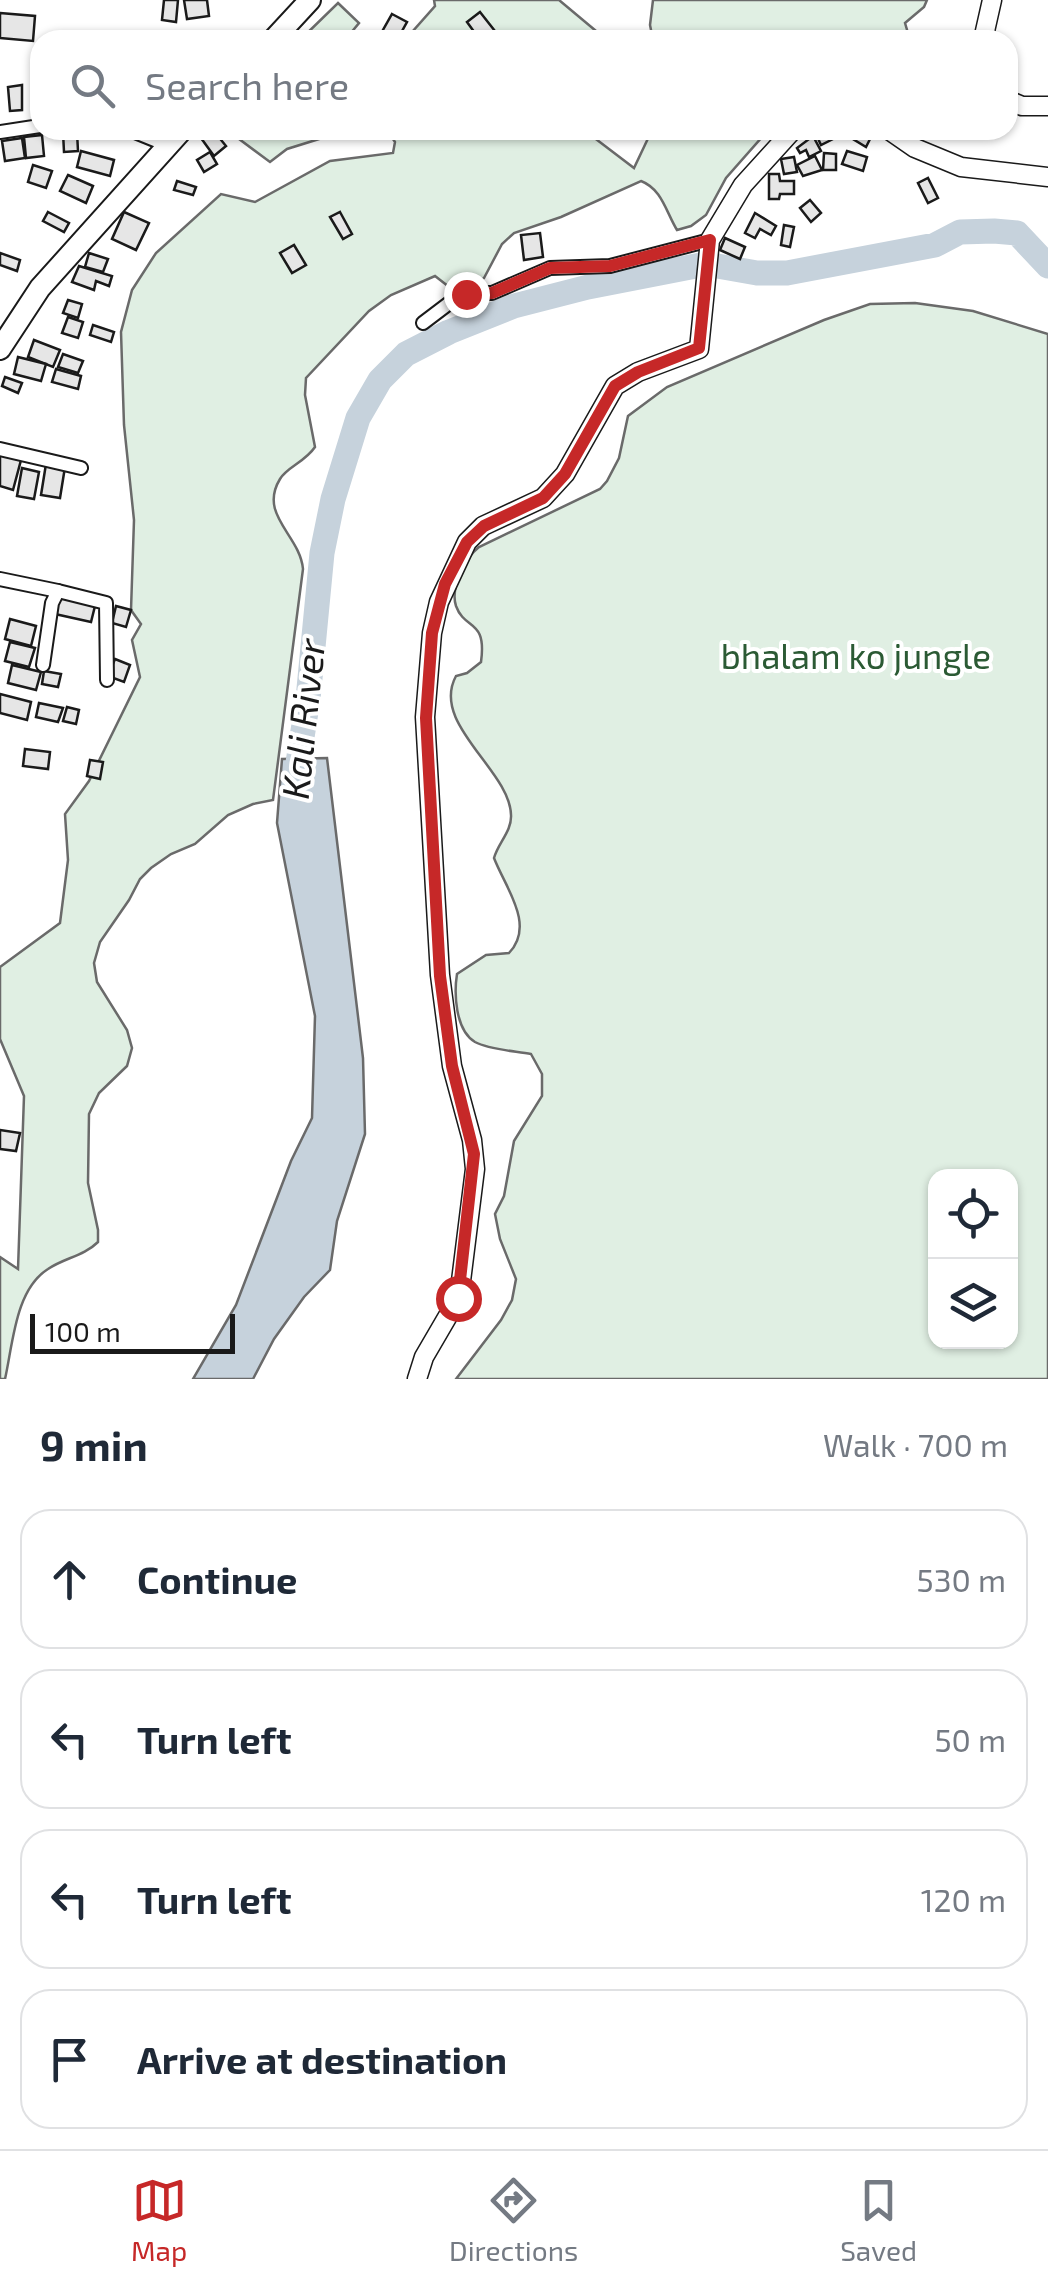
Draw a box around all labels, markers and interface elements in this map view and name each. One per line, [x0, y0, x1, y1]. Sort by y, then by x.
search box [30, 30, 1018, 140]
icon: search [65, 58, 120, 113]
text: Search here [145, 62, 349, 108]
route end [444, 272, 490, 318]
park label: bhalam ko jungle [721, 634, 991, 676]
water label: Kali River [271, 635, 333, 801]
map controls [928, 1169, 1018, 1349]
button: locate [928, 1169, 1018, 1259]
button: layers [928, 1259, 1018, 1349]
route start [436, 1276, 482, 1322]
scale bar [30, 1309, 235, 1354]
text: 100 m [45, 1314, 121, 1348]
text: 9 min [40, 1419, 148, 1469]
text: Walk · 700 m [823, 1425, 1008, 1463]
icon: ahead [42, 1552, 97, 1607]
text: Continue [137, 1556, 297, 1602]
text: 530 m [917, 1560, 1006, 1598]
icon: left [42, 1712, 97, 1767]
text: Turn left [137, 1716, 292, 1762]
text: 50 m [934, 1720, 1006, 1758]
icon: left [42, 1872, 97, 1927]
text: Turn left [137, 1876, 292, 1922]
text: 120 m [921, 1880, 1006, 1918]
icon: arrive [42, 2032, 97, 2087]
text: Arrive at destination [137, 2036, 507, 2082]
tab: Map [131, 2173, 187, 2267]
tab: Directions [449, 2173, 578, 2267]
tab: Saved [840, 2173, 917, 2267]

